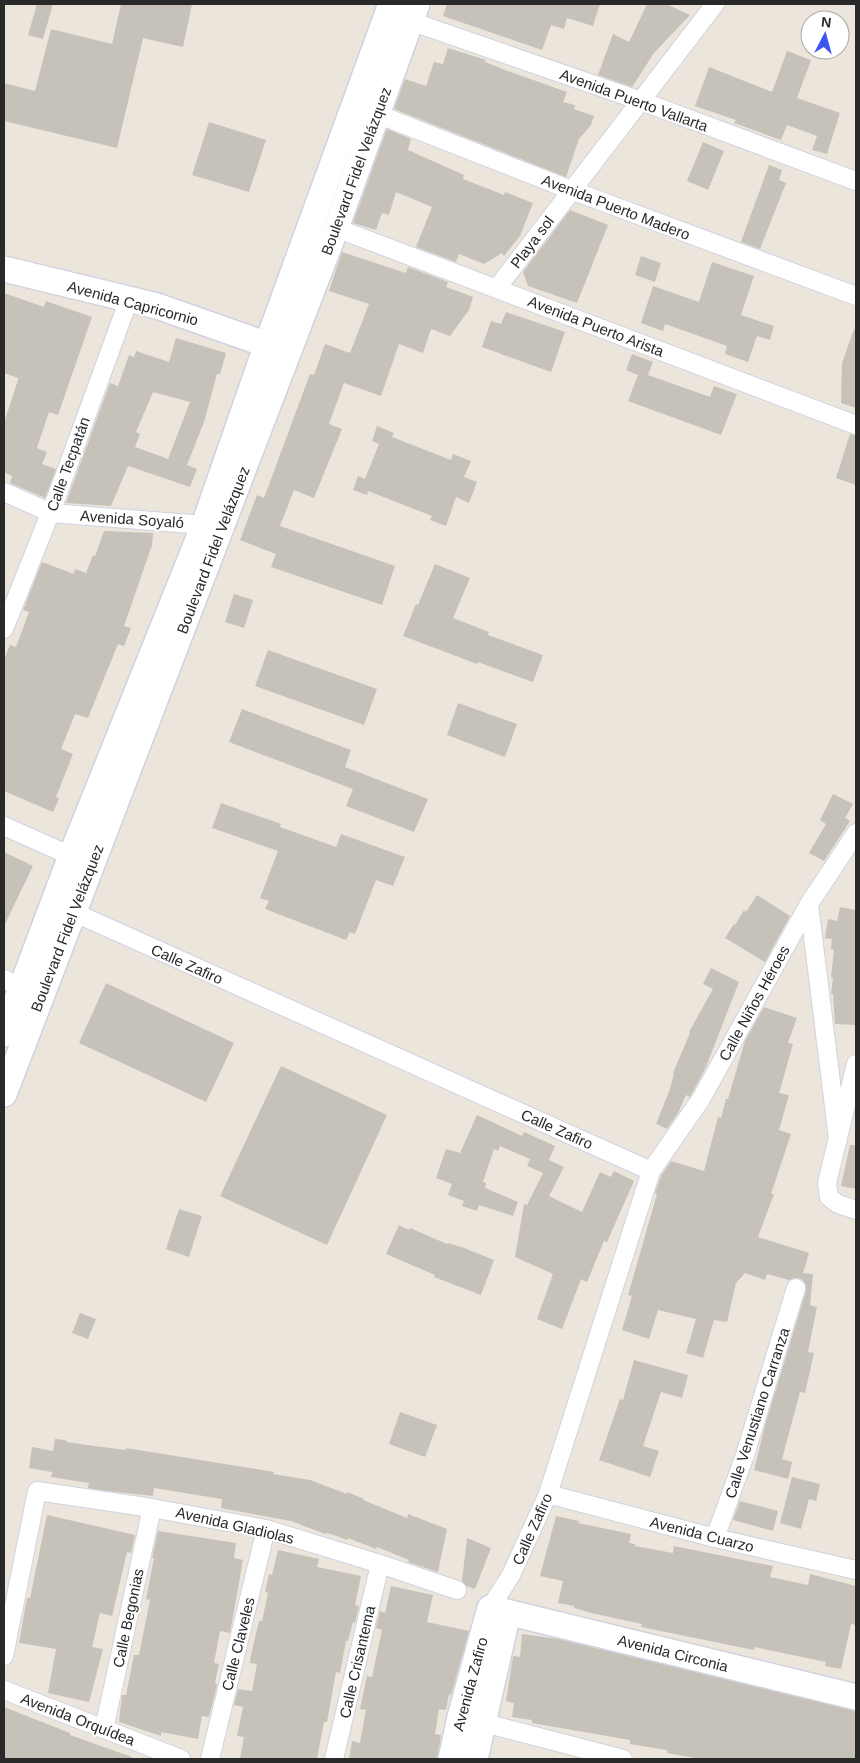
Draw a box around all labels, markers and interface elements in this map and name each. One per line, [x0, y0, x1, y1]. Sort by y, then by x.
north arrow [800, 10, 850, 60]
text: N [820, 14, 832, 31]
street label: Avenida Puerto Vallarta [558, 65, 711, 135]
street label: Boulevard Fidel Velázquez [318, 85, 394, 257]
street label: Avenida Puerto Madero [540, 171, 692, 243]
street label: Playa sol [507, 213, 557, 271]
street label: Avenida Capricornio [66, 277, 200, 329]
street label: Avenida Puerto Arista [526, 292, 667, 360]
street label: Calle Tecpatán [43, 415, 93, 513]
street label: Boulevard Fidel Velázquez [173, 464, 253, 636]
street label: Avenida Soyaló [80, 507, 184, 531]
street label: Boulevard Fidel Velázquez [27, 842, 107, 1014]
street label: Calle Zafiro [149, 941, 225, 987]
street label: Calle Niños Héroes [715, 942, 793, 1064]
street label: Calle Zafiro [519, 1106, 595, 1152]
street label: Calle Venustiano Carranza [721, 1325, 793, 1500]
street label: Calle Zafiro [509, 1491, 555, 1567]
street label: Avenida Gladiolas [174, 1503, 296, 1547]
street label: Avenida Cuarzo [648, 1513, 756, 1555]
street label: Calle Begonias [109, 1567, 147, 1669]
street label: Calle Claveles [218, 1595, 258, 1693]
street label: Calle Crisantema [336, 1603, 378, 1720]
street label: Avenida Circonia [616, 1631, 731, 1675]
street label: Avenida Zafiro [449, 1635, 491, 1733]
street label: Avenida Orquídea [19, 1689, 138, 1749]

